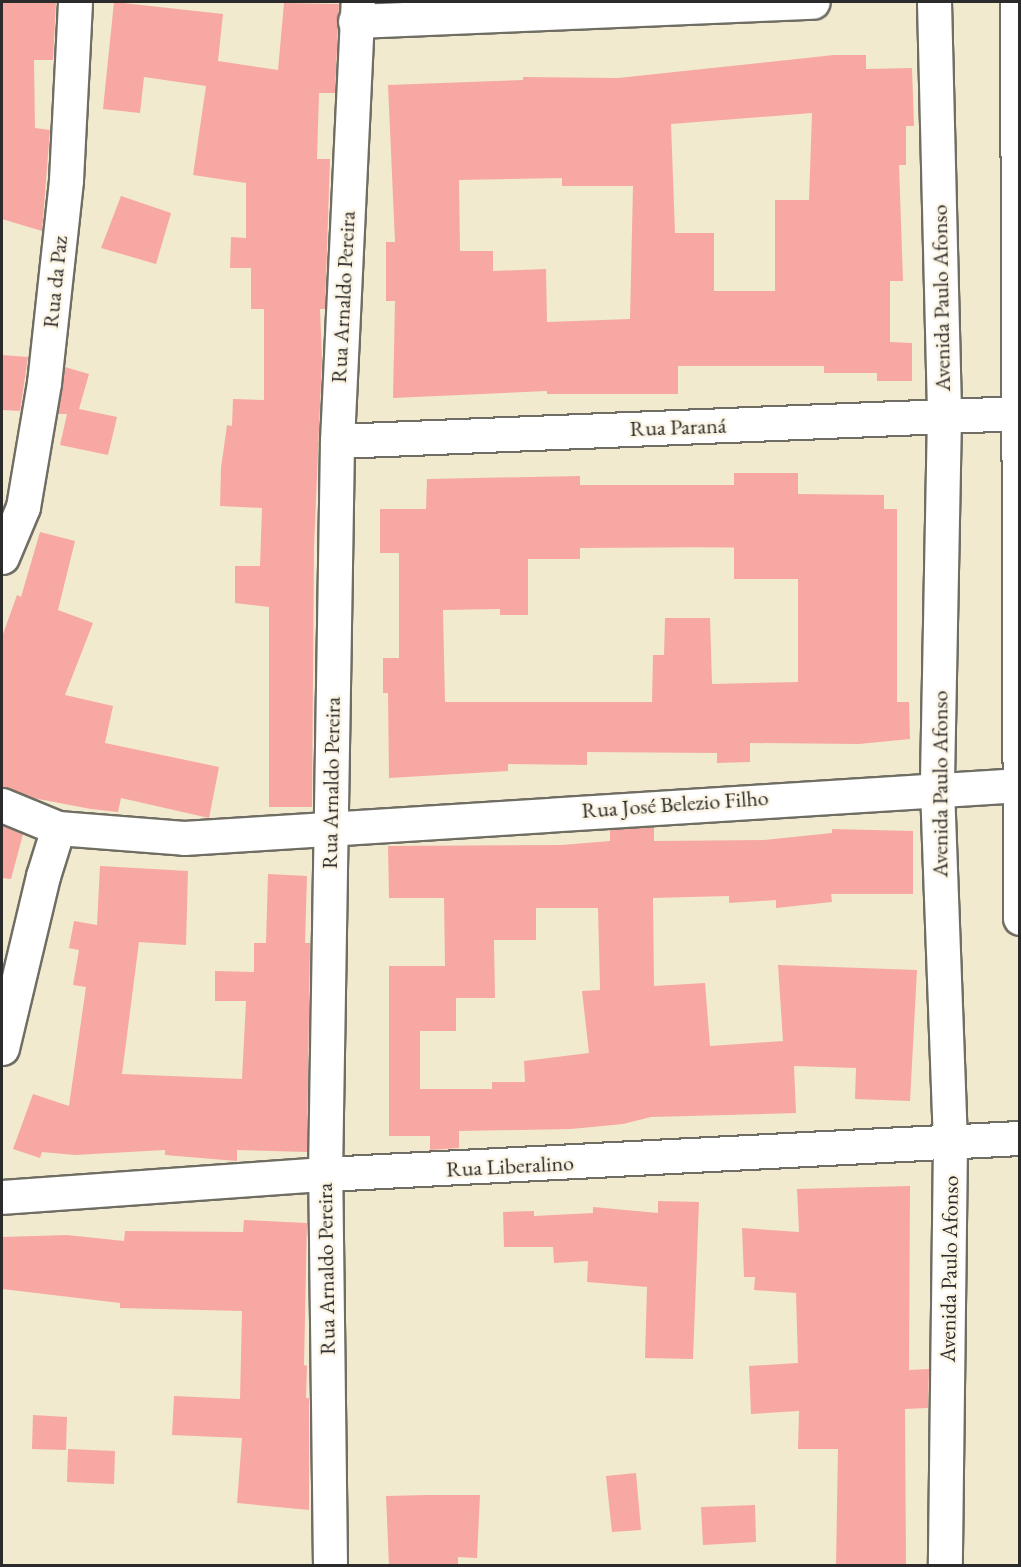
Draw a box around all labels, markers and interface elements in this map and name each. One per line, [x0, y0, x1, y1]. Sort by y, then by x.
street label: Avenida Paulo Afonso [926, 204, 956, 392]
street label: Rua Arnaldo Pereira [325, 210, 361, 384]
street label: Rua da Paz [37, 235, 73, 329]
street label: Rua Paraná [629, 412, 727, 442]
street label: Avenida Paulo Afonso [927, 691, 953, 877]
street label: Rua Arnaldo Pereira [316, 697, 346, 869]
street label: Rua José Belezio Filho [581, 784, 769, 824]
street label: Rua Liberalino [445, 1149, 575, 1183]
street label: Avenida Paulo Afonso [934, 1175, 964, 1363]
street label: Rua Arnaldo Pereira [311, 1183, 341, 1355]

